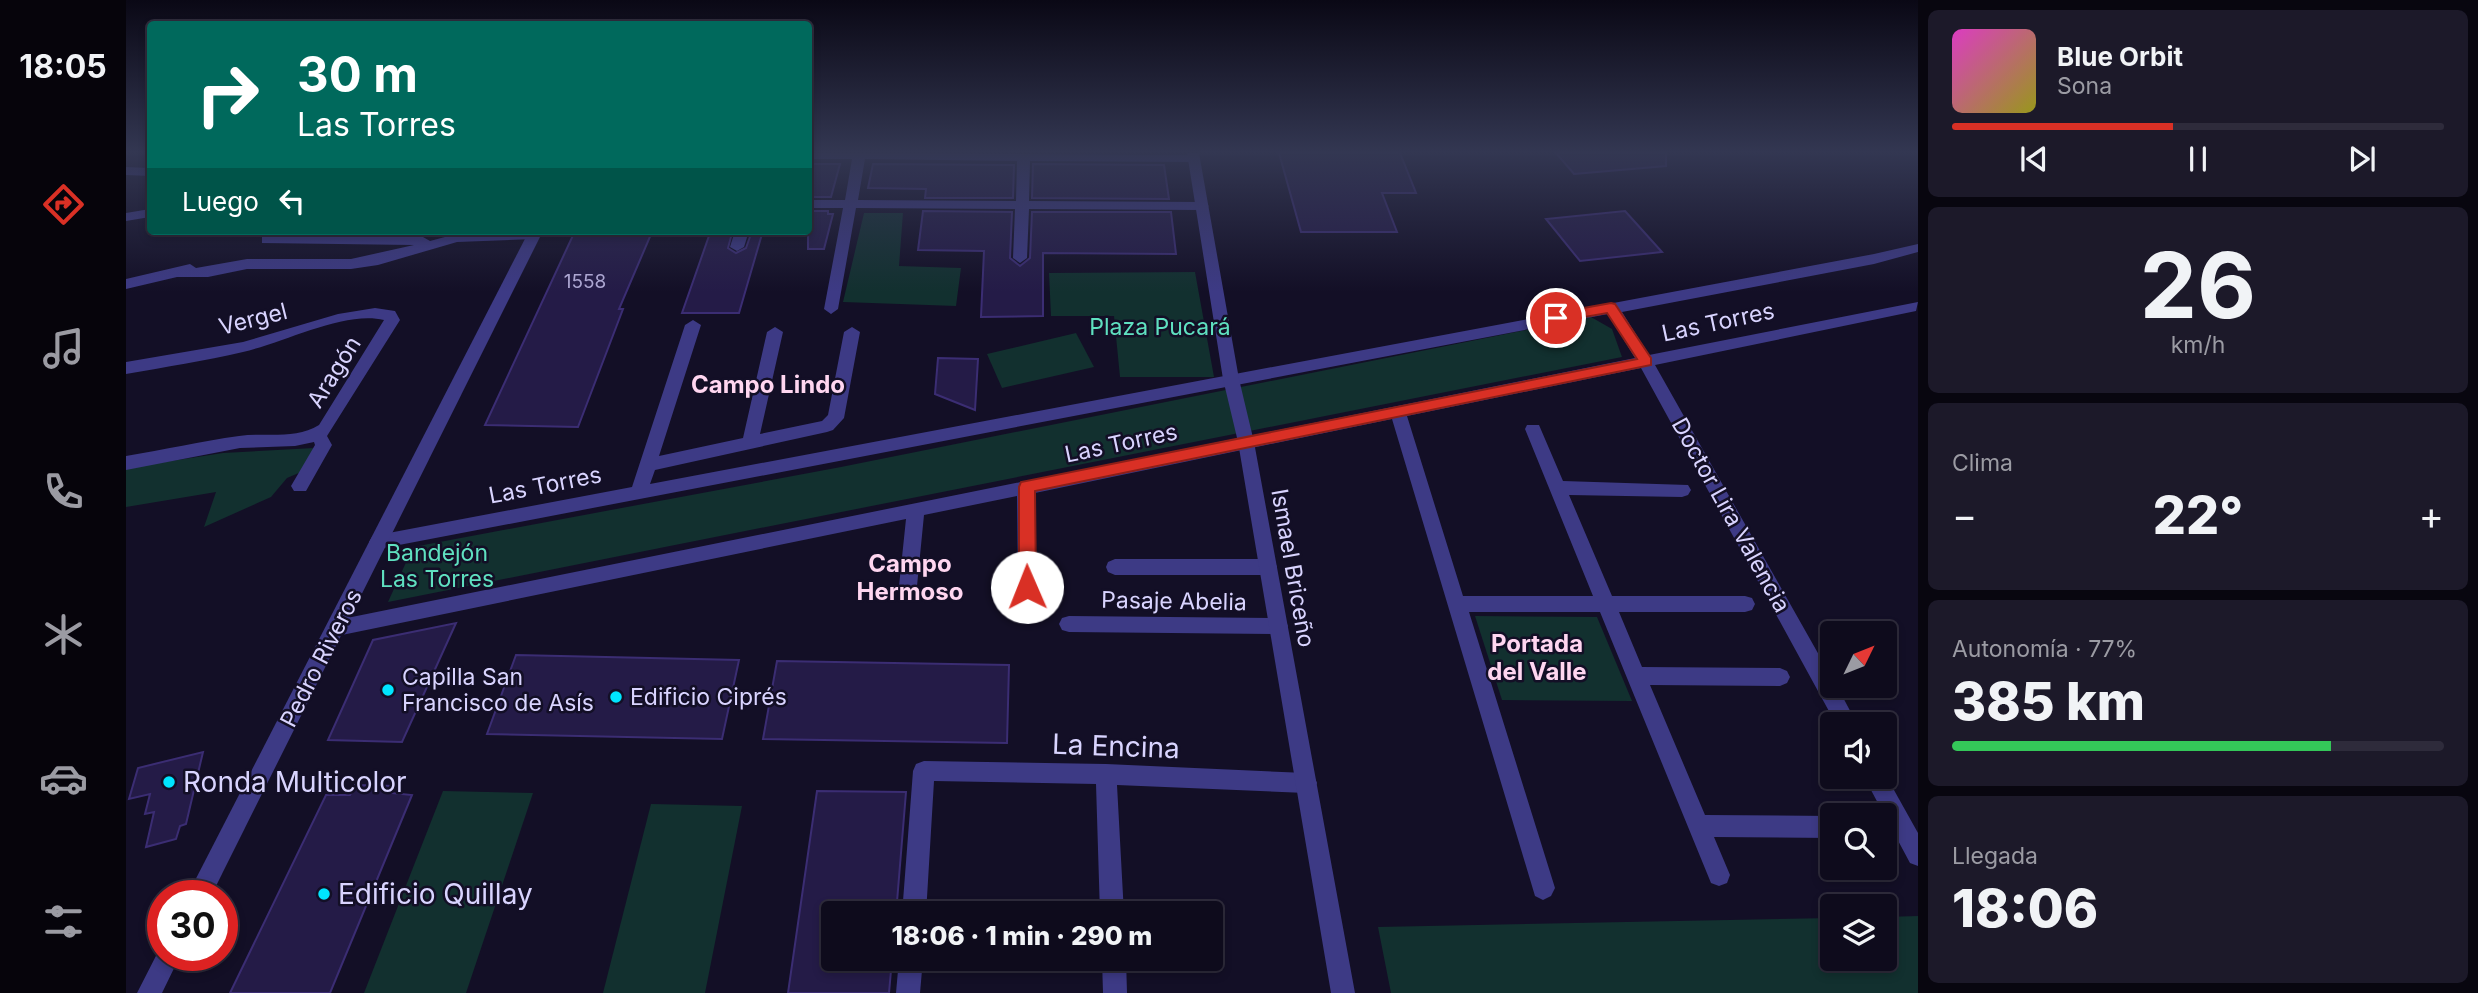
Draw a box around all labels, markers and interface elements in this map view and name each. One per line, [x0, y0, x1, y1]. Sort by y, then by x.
text: Blue Orbit [2057, 41, 2183, 72]
text: 30 m [297, 45, 418, 104]
text: 18:05 [19, 47, 107, 86]
icon: right [182, 49, 273, 140]
text: Sona [2057, 72, 2112, 100]
text: Las Torres [297, 105, 456, 144]
icon: previous [2015, 140, 2053, 178]
icon: pause [2179, 140, 2217, 178]
icon: next [2343, 140, 2381, 178]
icon: directions [39, 180, 88, 229]
icon: left [273, 182, 311, 220]
text: Luego [182, 186, 259, 217]
text: 26 [2140, 230, 2256, 340]
house number: 1558 [564, 270, 606, 293]
pin [1526, 288, 1586, 348]
street label: Las Torres [1659, 296, 1777, 348]
street label: Vergel [216, 297, 290, 341]
icon: arrive [1537, 299, 1575, 337]
park label: Plaza Pucará [1089, 313, 1231, 341]
icon: music [39, 324, 88, 373]
street label: Aragón [301, 331, 367, 413]
text: km/h [2171, 331, 2225, 359]
district label: Campo Lindo [691, 370, 845, 399]
street label: Doctor Lira Valencia [1666, 413, 1796, 617]
street label: Las Torres [1062, 417, 1180, 469]
text: Clima [1952, 449, 2013, 477]
street label: Las Torres [486, 460, 604, 510]
icon: phone [39, 467, 88, 516]
text: 22° [2153, 484, 2243, 547]
street label: Ismael Briceño [1265, 487, 1321, 649]
text: − [1952, 492, 1977, 538]
text: + [2419, 492, 2444, 538]
park label: Bandejón Las Torres [380, 539, 494, 593]
district label: Campo Hermoso [857, 549, 963, 606]
position arrow [990, 550, 1064, 624]
street label: Pedro Riveros [274, 584, 368, 732]
street label: Pasaje Abelia [1101, 586, 1247, 616]
icon: climate [39, 610, 88, 659]
north arrow [1820, 621, 1897, 698]
map controls [1820, 621, 1897, 971]
district label: Portada del Valle [1487, 629, 1587, 686]
text: Autonomía · 77% [1952, 635, 2137, 663]
place label: Capilla San Francisco de Asís [402, 663, 594, 717]
text: 385 km [1952, 670, 2145, 733]
marker: Capilla San Francisco de Asís [380, 682, 396, 698]
place label: Edificio Ciprés [630, 683, 787, 711]
marker: Edificio Ciprés [608, 689, 624, 705]
button: sound [1820, 712, 1897, 789]
street label: La Encina [1052, 727, 1180, 765]
icon: car [39, 754, 88, 803]
place label: Ronda Multicolor [183, 765, 407, 799]
marker: Ronda Multicolor [161, 774, 177, 790]
button: search [1820, 803, 1897, 880]
text: Llegada [1952, 842, 2038, 870]
place label: Edificio Quillay [338, 877, 533, 911]
text: 18:06 [1952, 877, 2098, 940]
speed limit sign: 30 [147, 880, 238, 971]
marker: Edificio Quillay [316, 886, 332, 902]
button: layers [1820, 894, 1897, 971]
icon: filters [39, 897, 88, 946]
text: 18:06 · 1 min · 290 m [892, 920, 1152, 951]

